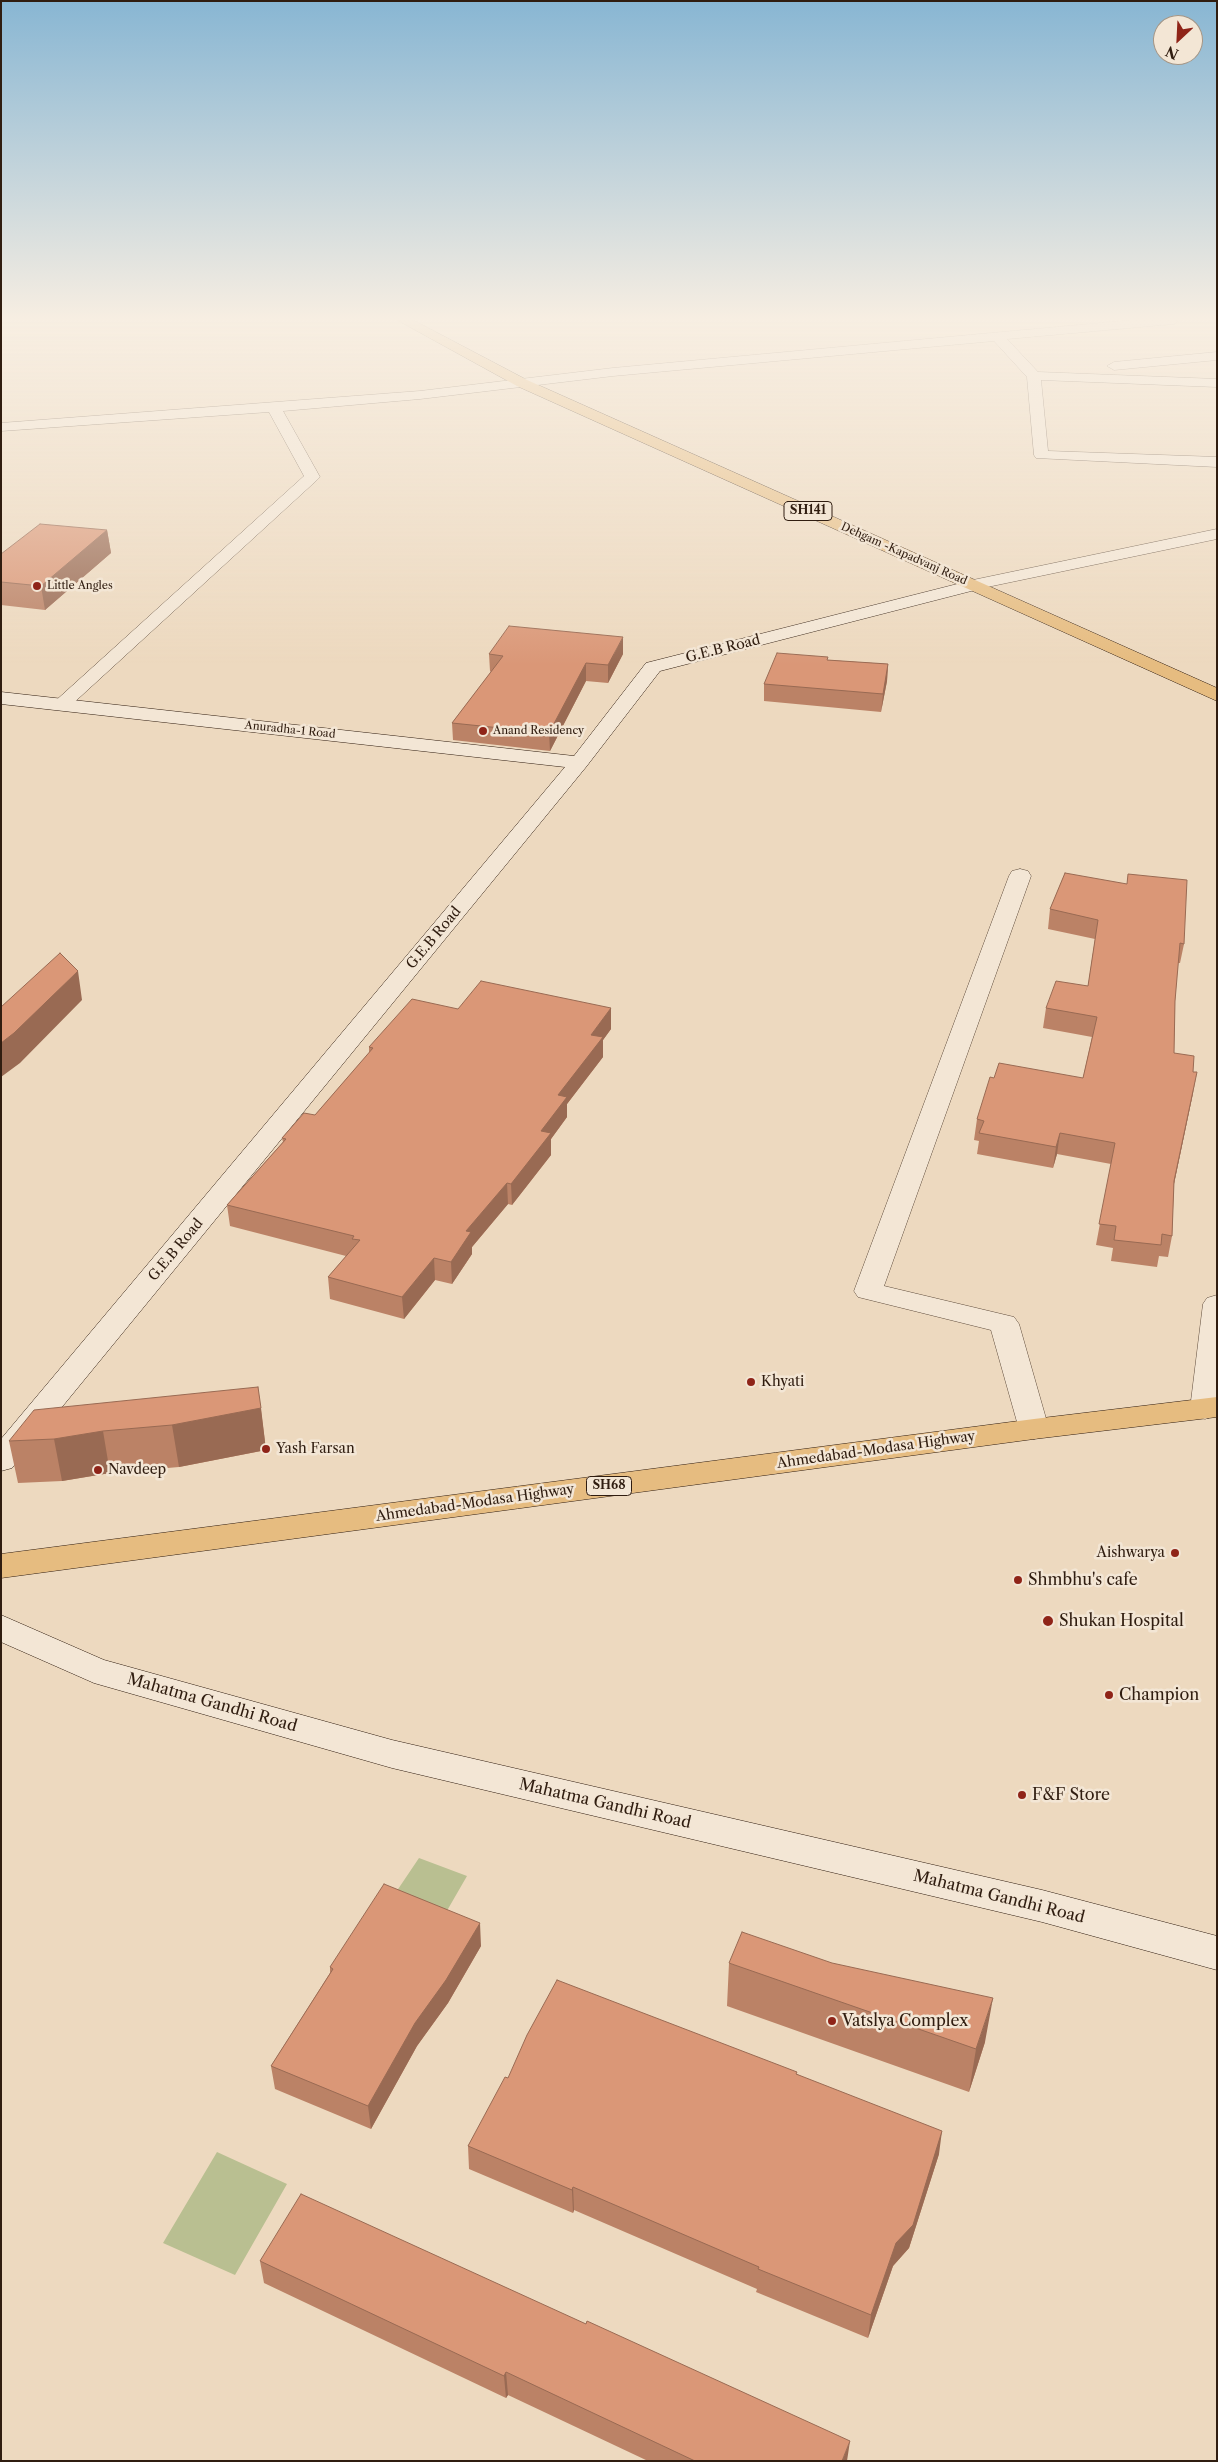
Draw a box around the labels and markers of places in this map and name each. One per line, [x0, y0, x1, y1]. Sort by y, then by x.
place label: Little Angles [47, 579, 113, 593]
marker: Little Angles [31, 580, 43, 592]
place label: Anand Residency [493, 724, 584, 738]
marker: Anand Residency [477, 725, 489, 737]
place label: Khyati [761, 1374, 804, 1390]
marker: Khyati [745, 1376, 757, 1388]
place label: Yash Farsan [276, 1441, 355, 1457]
marker: Yash Farsan [260, 1443, 272, 1455]
place label: Navdeep [108, 1462, 166, 1478]
marker: Navdeep [92, 1464, 104, 1476]
place label: Aishwarya [1097, 1545, 1165, 1561]
marker: Aishwarya [1169, 1547, 1181, 1559]
place label: Shmbhu's cafe [1028, 1570, 1138, 1590]
marker: Shmbhu's cafe [1012, 1574, 1024, 1586]
place label: Shukan Hospital [1059, 1611, 1184, 1631]
marker: Shukan Hospital [1041, 1614, 1055, 1628]
place label: Champion [1119, 1685, 1199, 1705]
marker: Champion [1103, 1689, 1115, 1701]
place label: F&F Store [1032, 1785, 1110, 1805]
marker: F&F Store [1016, 1789, 1028, 1801]
place label: Vatslya Complex [842, 2011, 968, 2031]
marker: Vatslya Complex [826, 2015, 838, 2027]

